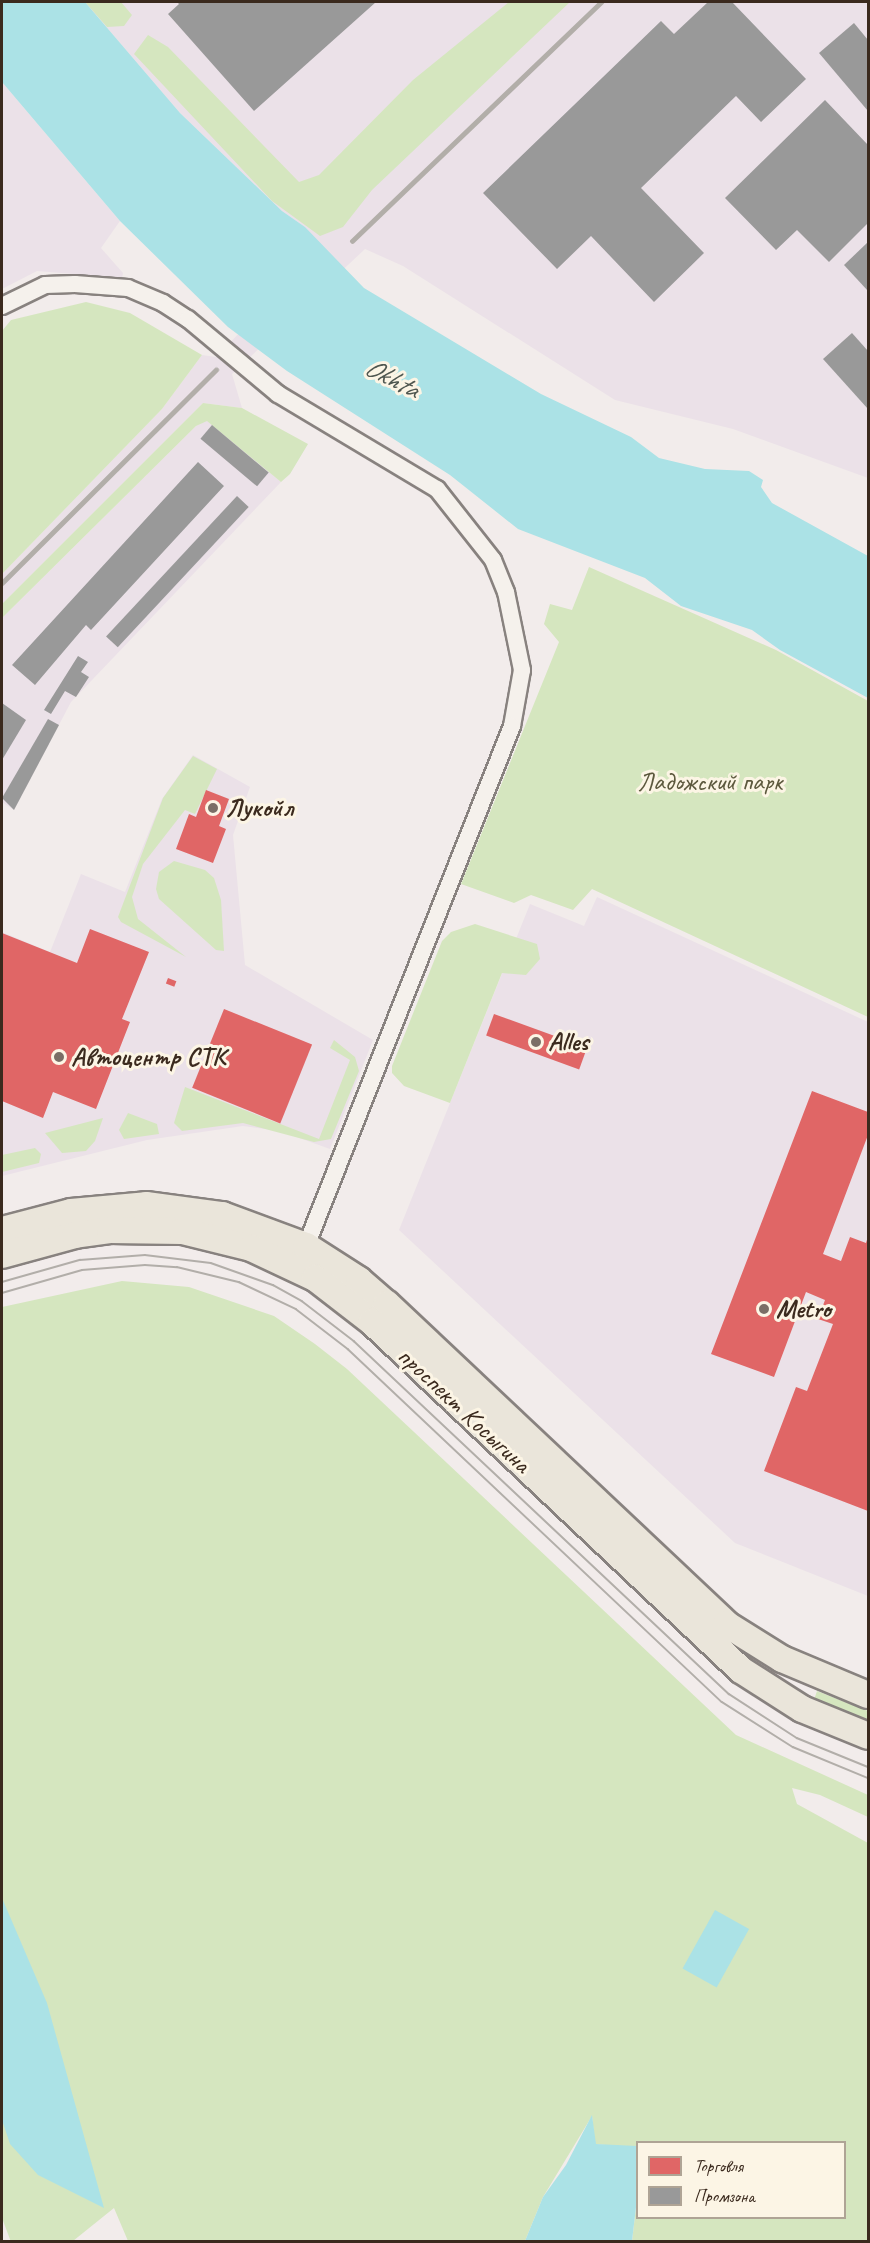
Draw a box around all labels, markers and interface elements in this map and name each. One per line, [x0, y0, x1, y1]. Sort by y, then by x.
water label: Okhta [359, 351, 425, 405]
park label: Ладожский парк [637, 766, 783, 798]
place label: Лукойл [225, 792, 293, 824]
marker: Лукойл [206, 801, 220, 815]
place label: Alles [548, 1026, 588, 1058]
marker: Alles [529, 1035, 543, 1049]
place label: Автоцентр СТК [71, 1041, 226, 1073]
marker: Автоцентр СТК [52, 1050, 66, 1064]
place label: Metro [776, 1293, 831, 1325]
marker: Metro [757, 1302, 771, 1316]
street label: проспект Косыгина [391, 1341, 537, 1479]
legend [636, 2141, 846, 2219]
text: Торговля [694, 2155, 743, 2177]
text: Промзона [694, 2185, 755, 2207]

